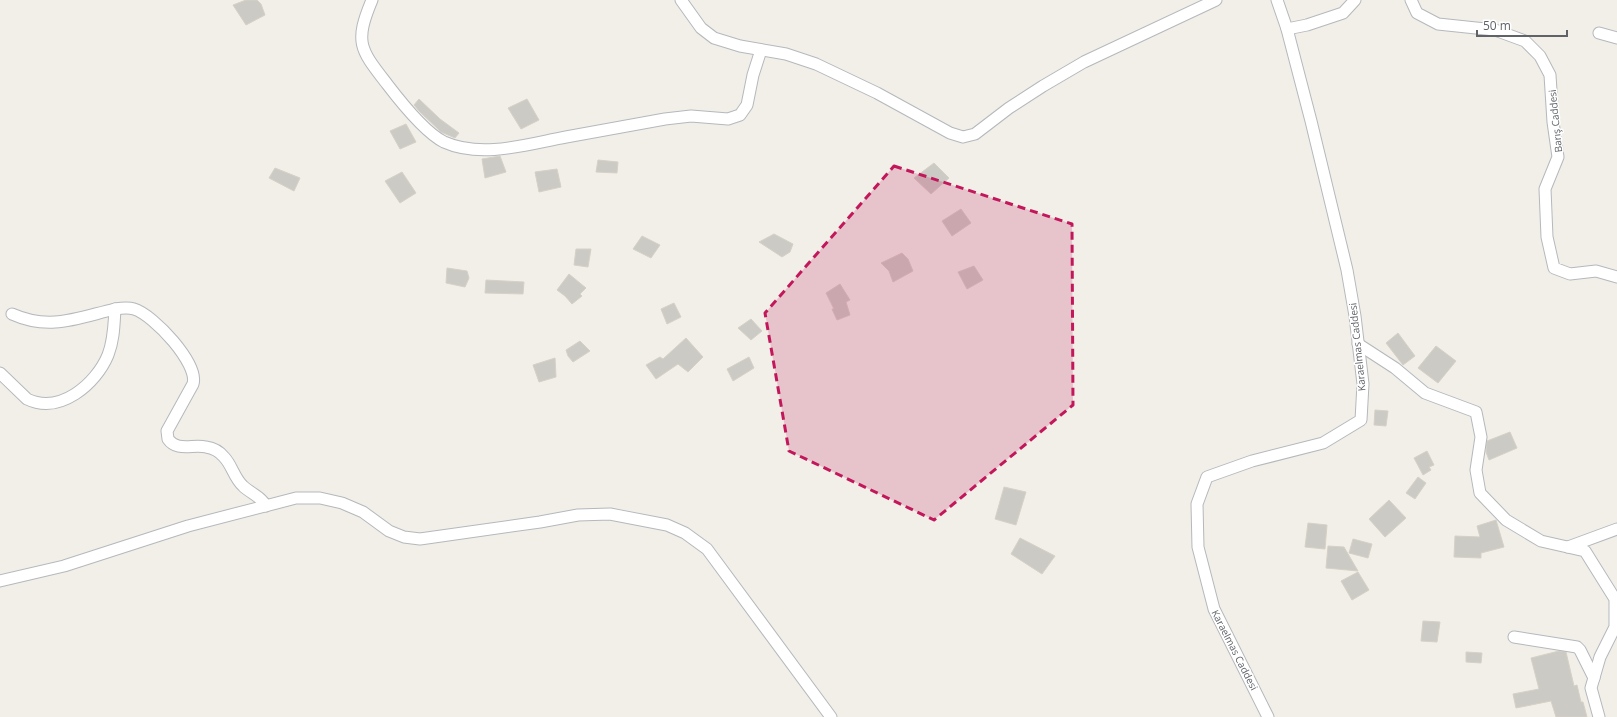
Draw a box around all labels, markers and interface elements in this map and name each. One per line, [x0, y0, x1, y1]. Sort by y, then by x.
scale bar [1477, 12, 1567, 38]
text: 50 m [1483, 17, 1511, 34]
street label: Barış Caddesi [1545, 89, 1565, 153]
street label: Karaelmas Caddesi [1345, 302, 1369, 392]
street label: Karaelmas Caddesi [1209, 607, 1261, 693]

